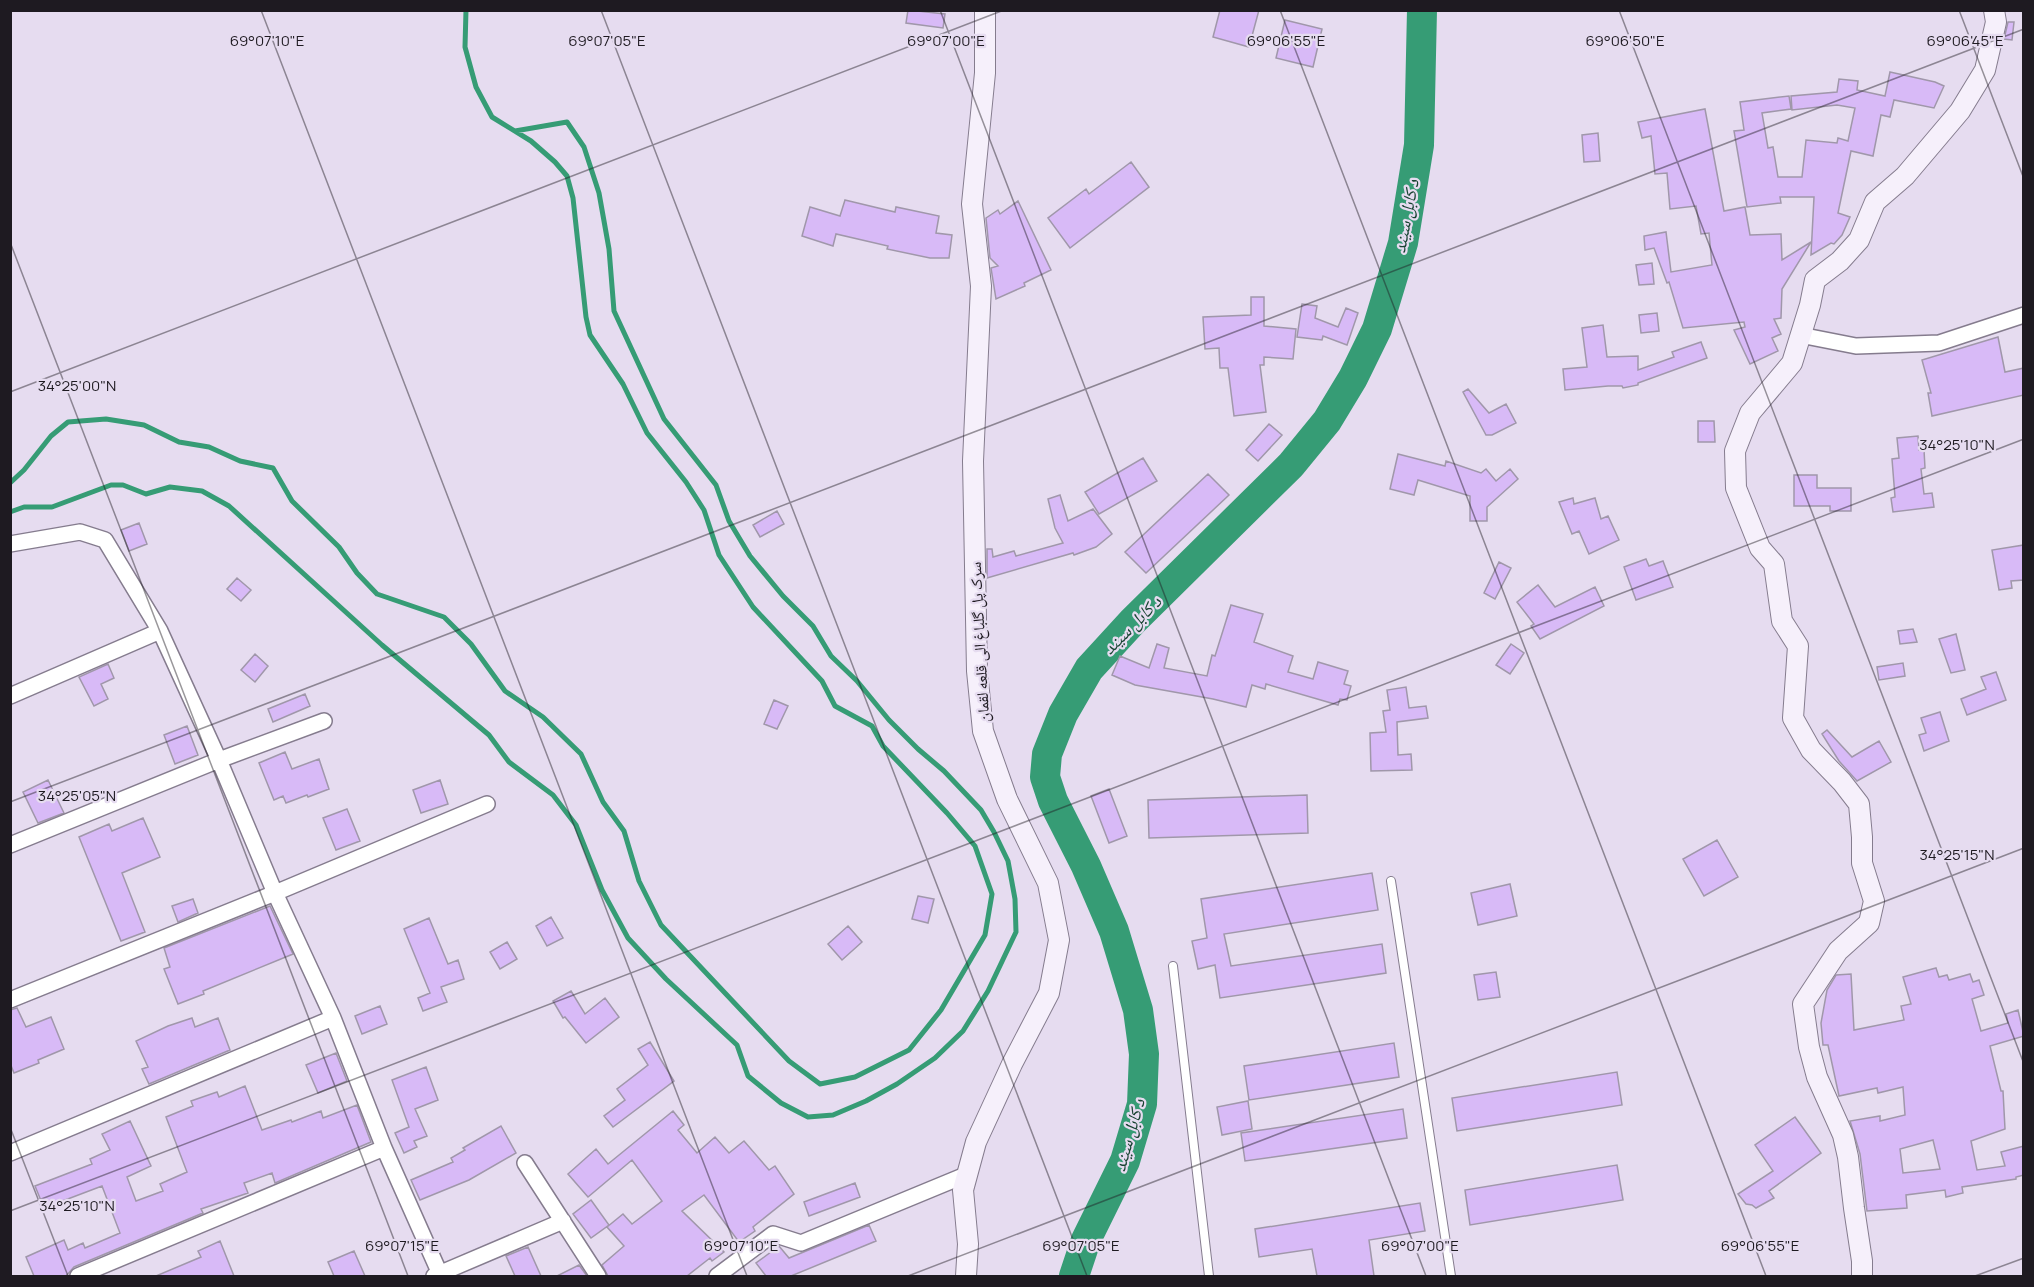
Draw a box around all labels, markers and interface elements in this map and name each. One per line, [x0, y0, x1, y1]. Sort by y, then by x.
text: 69°07'10"E [230, 30, 304, 51]
text: 69°07'05"E [568, 30, 646, 51]
text: 69°07'00"E [907, 30, 985, 51]
text: 69°06'55"E [1247, 30, 1325, 51]
text: 69°06'50"E [1585, 30, 1665, 51]
text: 69°06'45"E [1926, 30, 2004, 51]
water label: د کابل سيند [1386, 176, 1424, 255]
text: 34°25'00"N [38, 375, 116, 396]
text: 34°25'10"N [1919, 434, 1995, 455]
street label: سرک پل گلباغ الی قلعه لقمان [964, 561, 994, 723]
water label: د کابل سيند [1097, 589, 1166, 659]
text: 34°25'05"N [38, 785, 116, 806]
text: 34°25'15"N [1920, 844, 1994, 865]
water label: د کابل سيند [1106, 1095, 1150, 1174]
text: 34°25'10"N [39, 1195, 115, 1216]
text: 69°07'15"E [365, 1235, 439, 1256]
text: 69°07'10"E [704, 1235, 778, 1256]
text: 69°07'05"E [1042, 1235, 1120, 1256]
text: 69°07'00"E [1381, 1235, 1459, 1256]
text: 69°06'55"E [1721, 1235, 1799, 1256]

